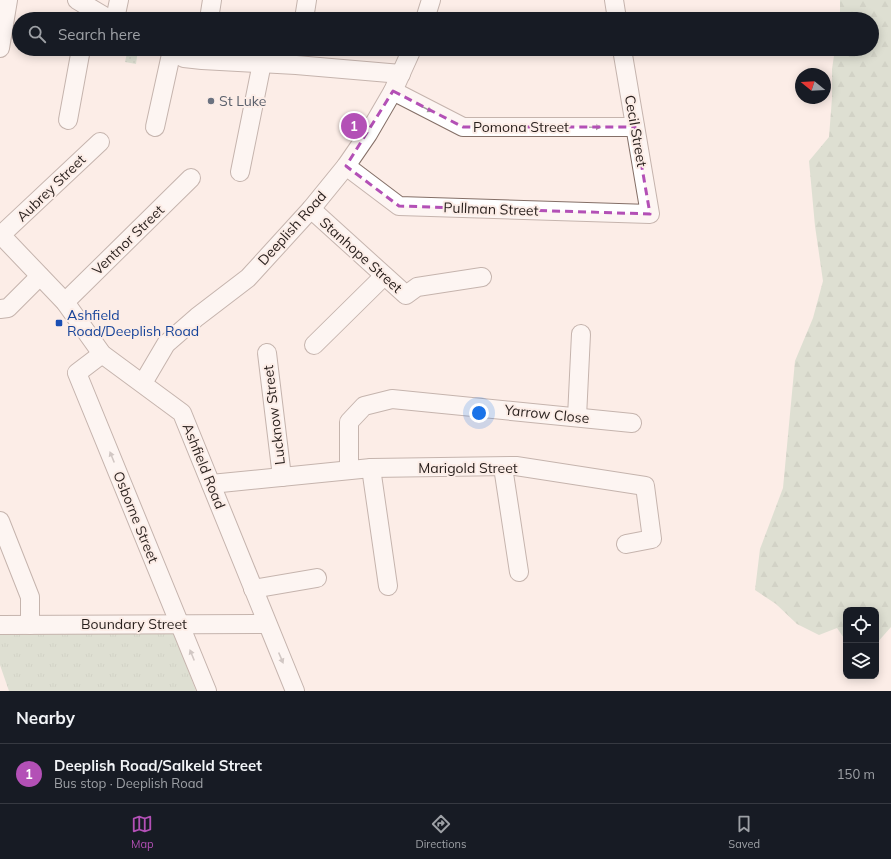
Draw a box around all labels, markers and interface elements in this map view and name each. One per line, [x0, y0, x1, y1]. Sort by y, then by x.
search box [12, 12, 879, 56]
icon: search [26, 23, 48, 45]
text: Search here [58, 25, 140, 44]
north arrow [795, 68, 831, 104]
place label: St Luke [219, 92, 266, 110]
street label: Cecil Street [621, 94, 651, 168]
marker: St Luke [206, 96, 216, 106]
one-way arrow [421, 106, 433, 112]
pin: 1 [341, 111, 367, 141]
street label: Pomona Street [473, 118, 569, 136]
one-way arrow [589, 124, 602, 130]
street label: Aubrey Street [13, 151, 89, 225]
street label: Deeplish Road [254, 187, 330, 269]
street label: Pullman Street [443, 198, 539, 220]
street label: Ventnor Street [88, 201, 168, 279]
street label: Stanhope Street [316, 213, 406, 297]
place label: Ashfield Road/Deeplish Road [67, 306, 199, 340]
marker: Ashfield Road/Deeplish Road [54, 318, 64, 328]
street label: Lucknow Street [259, 364, 289, 466]
street label: Yarrow Close [503, 400, 590, 427]
your location [469, 403, 489, 423]
street label: Ashfield Road [179, 421, 229, 511]
one-way arrow [108, 450, 114, 462]
street label: Marigold Street [418, 459, 518, 477]
street label: Osborne Street [109, 468, 163, 566]
map controls [843, 607, 879, 679]
button: locate [843, 607, 879, 643]
street label: Boundary Street [81, 615, 187, 633]
button: layers [843, 643, 879, 679]
one-way arrow [189, 648, 195, 660]
one-way arrow [279, 652, 285, 664]
text: Nearby [16, 707, 75, 728]
text: Deeplish Road/Salkeld Street [54, 756, 262, 775]
text: 1 [25, 766, 33, 782]
text: 150 m [837, 766, 875, 782]
text: Bus stop · Deeplish Road [54, 775, 203, 791]
tab: Map [131, 813, 154, 851]
tab: Directions [416, 813, 466, 851]
tab: Saved [728, 813, 760, 851]

